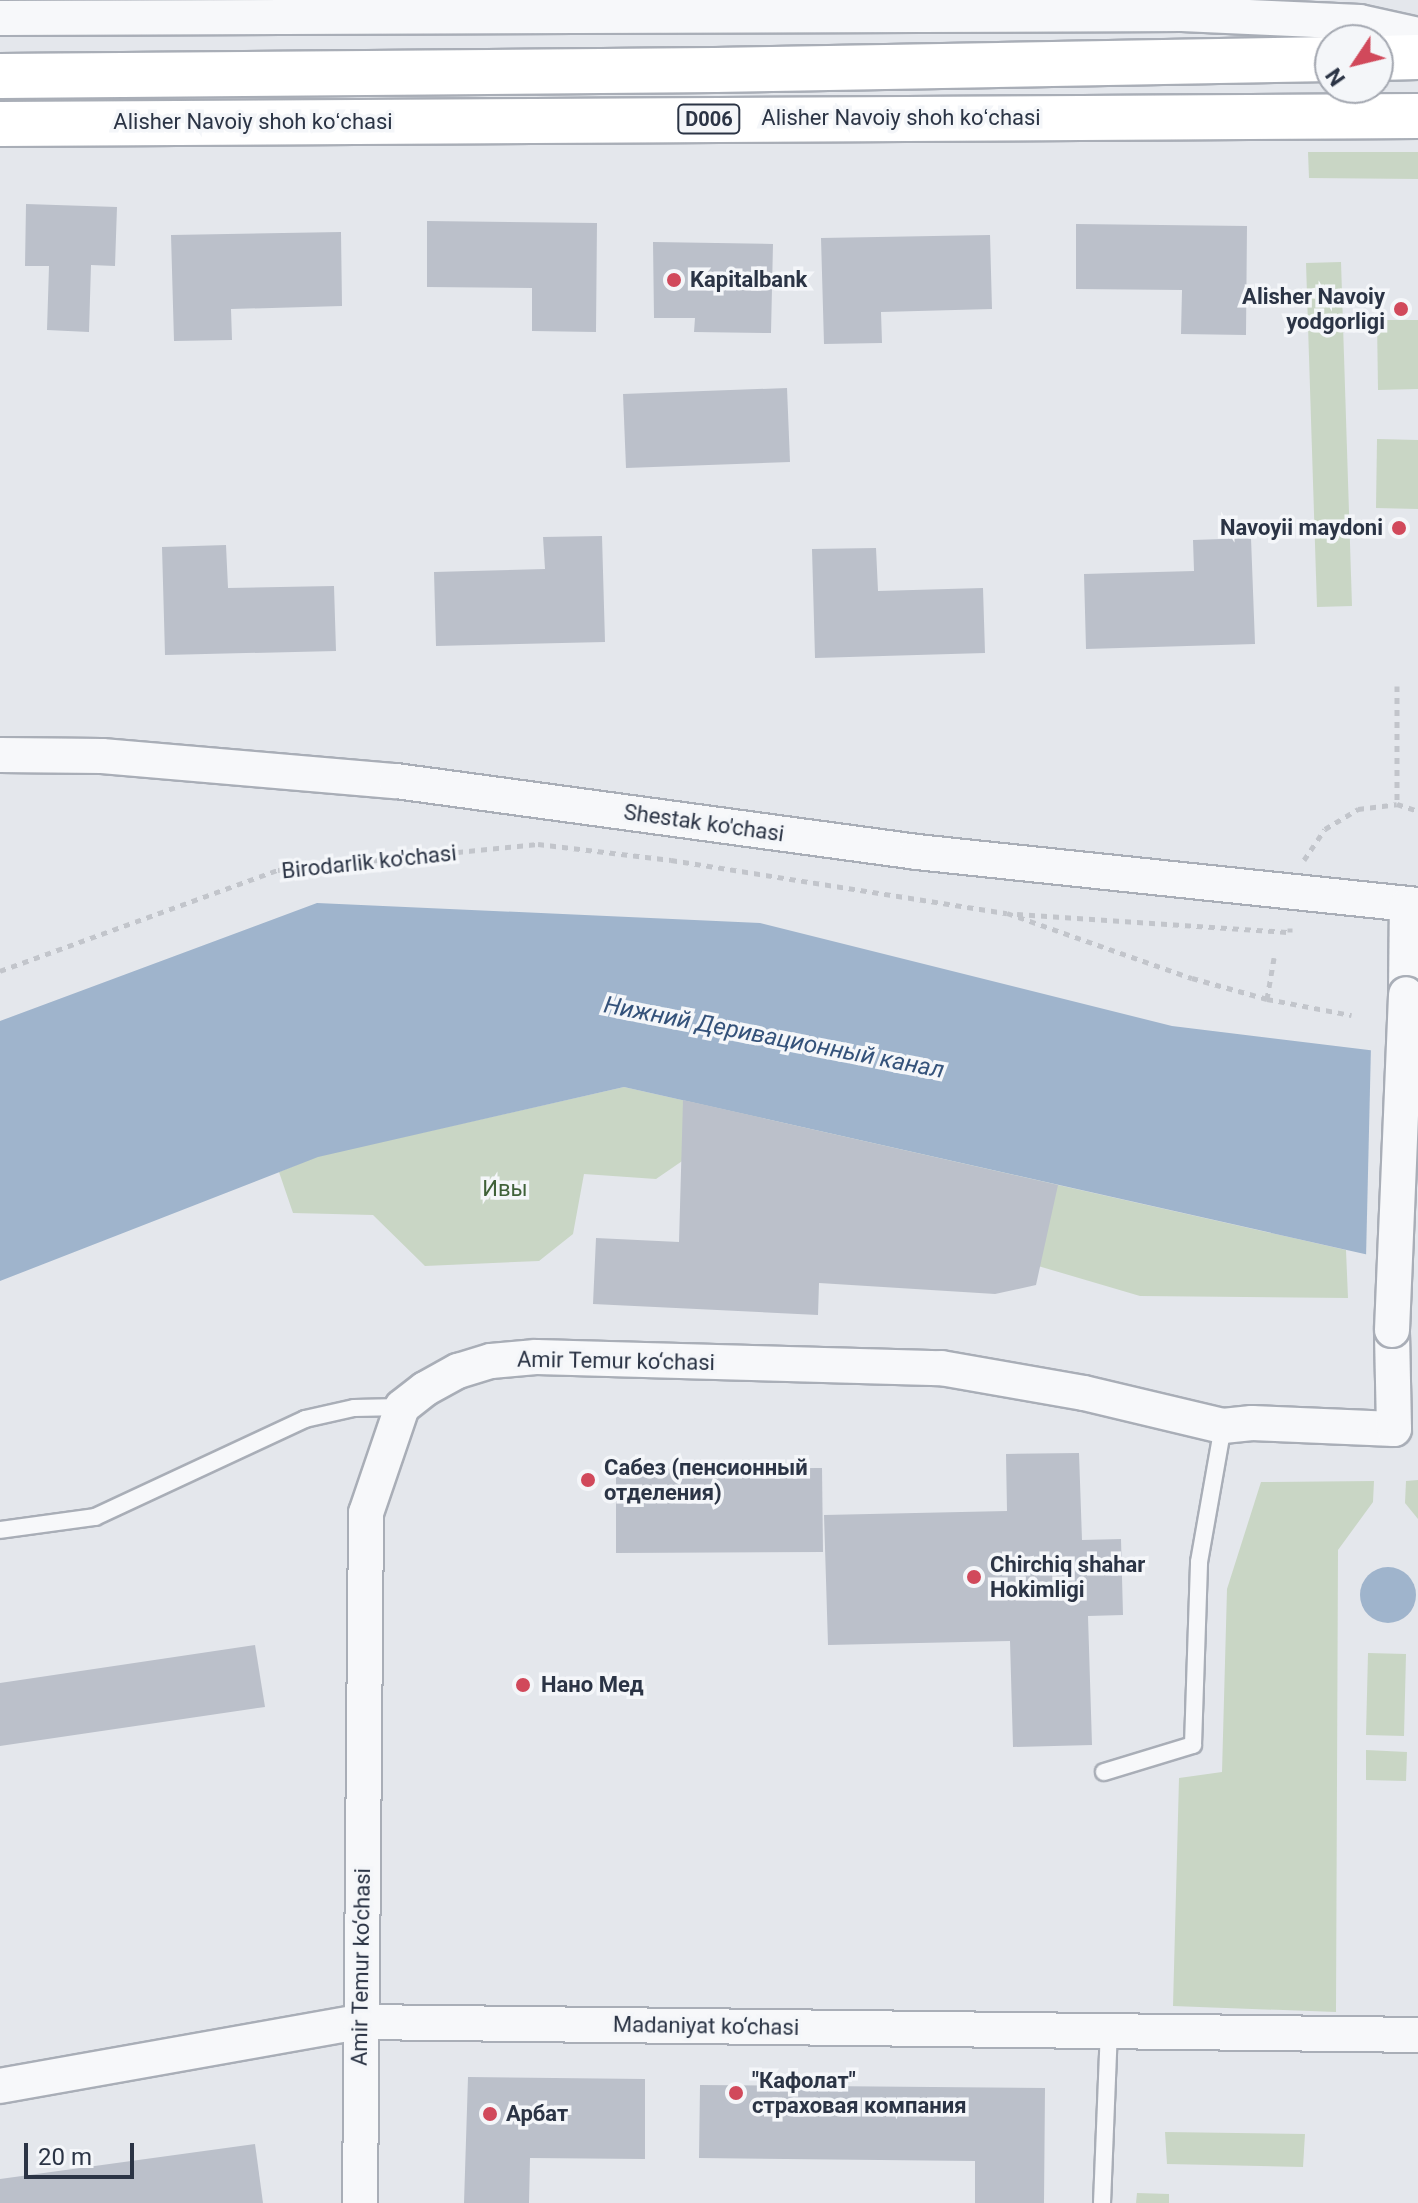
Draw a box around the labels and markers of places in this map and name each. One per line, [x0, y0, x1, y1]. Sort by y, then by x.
place label: Kapitalbank [690, 267, 807, 293]
marker: Kapitalbank [665, 271, 683, 289]
place label: Alisher Navoiy yodgorligi [1242, 283, 1385, 334]
marker: Alisher Navoiy yodgorligi [1392, 300, 1410, 318]
place label: Navoyii maydoni [1220, 515, 1383, 541]
marker: Navoyii maydoni [1390, 519, 1408, 537]
place label: Сабез (пенсионный отделения) [604, 1454, 808, 1506]
marker: Сабез (пенсионный отделения) [579, 1471, 597, 1489]
place label: Chirchiq shahar Hokimligi [990, 1551, 1145, 1602]
marker: Chirchiq shahar Hokimligi [965, 1568, 983, 1586]
place label: Нано Мед [541, 1672, 644, 1698]
marker: Нано Мед [512, 1674, 534, 1696]
place label: "Кафолат" страховая компания [752, 2067, 967, 2118]
marker: "Кафолат" страховая компания [727, 2084, 745, 2102]
place label: Арбат [506, 2101, 568, 2127]
marker: Арбат [481, 2105, 499, 2123]

